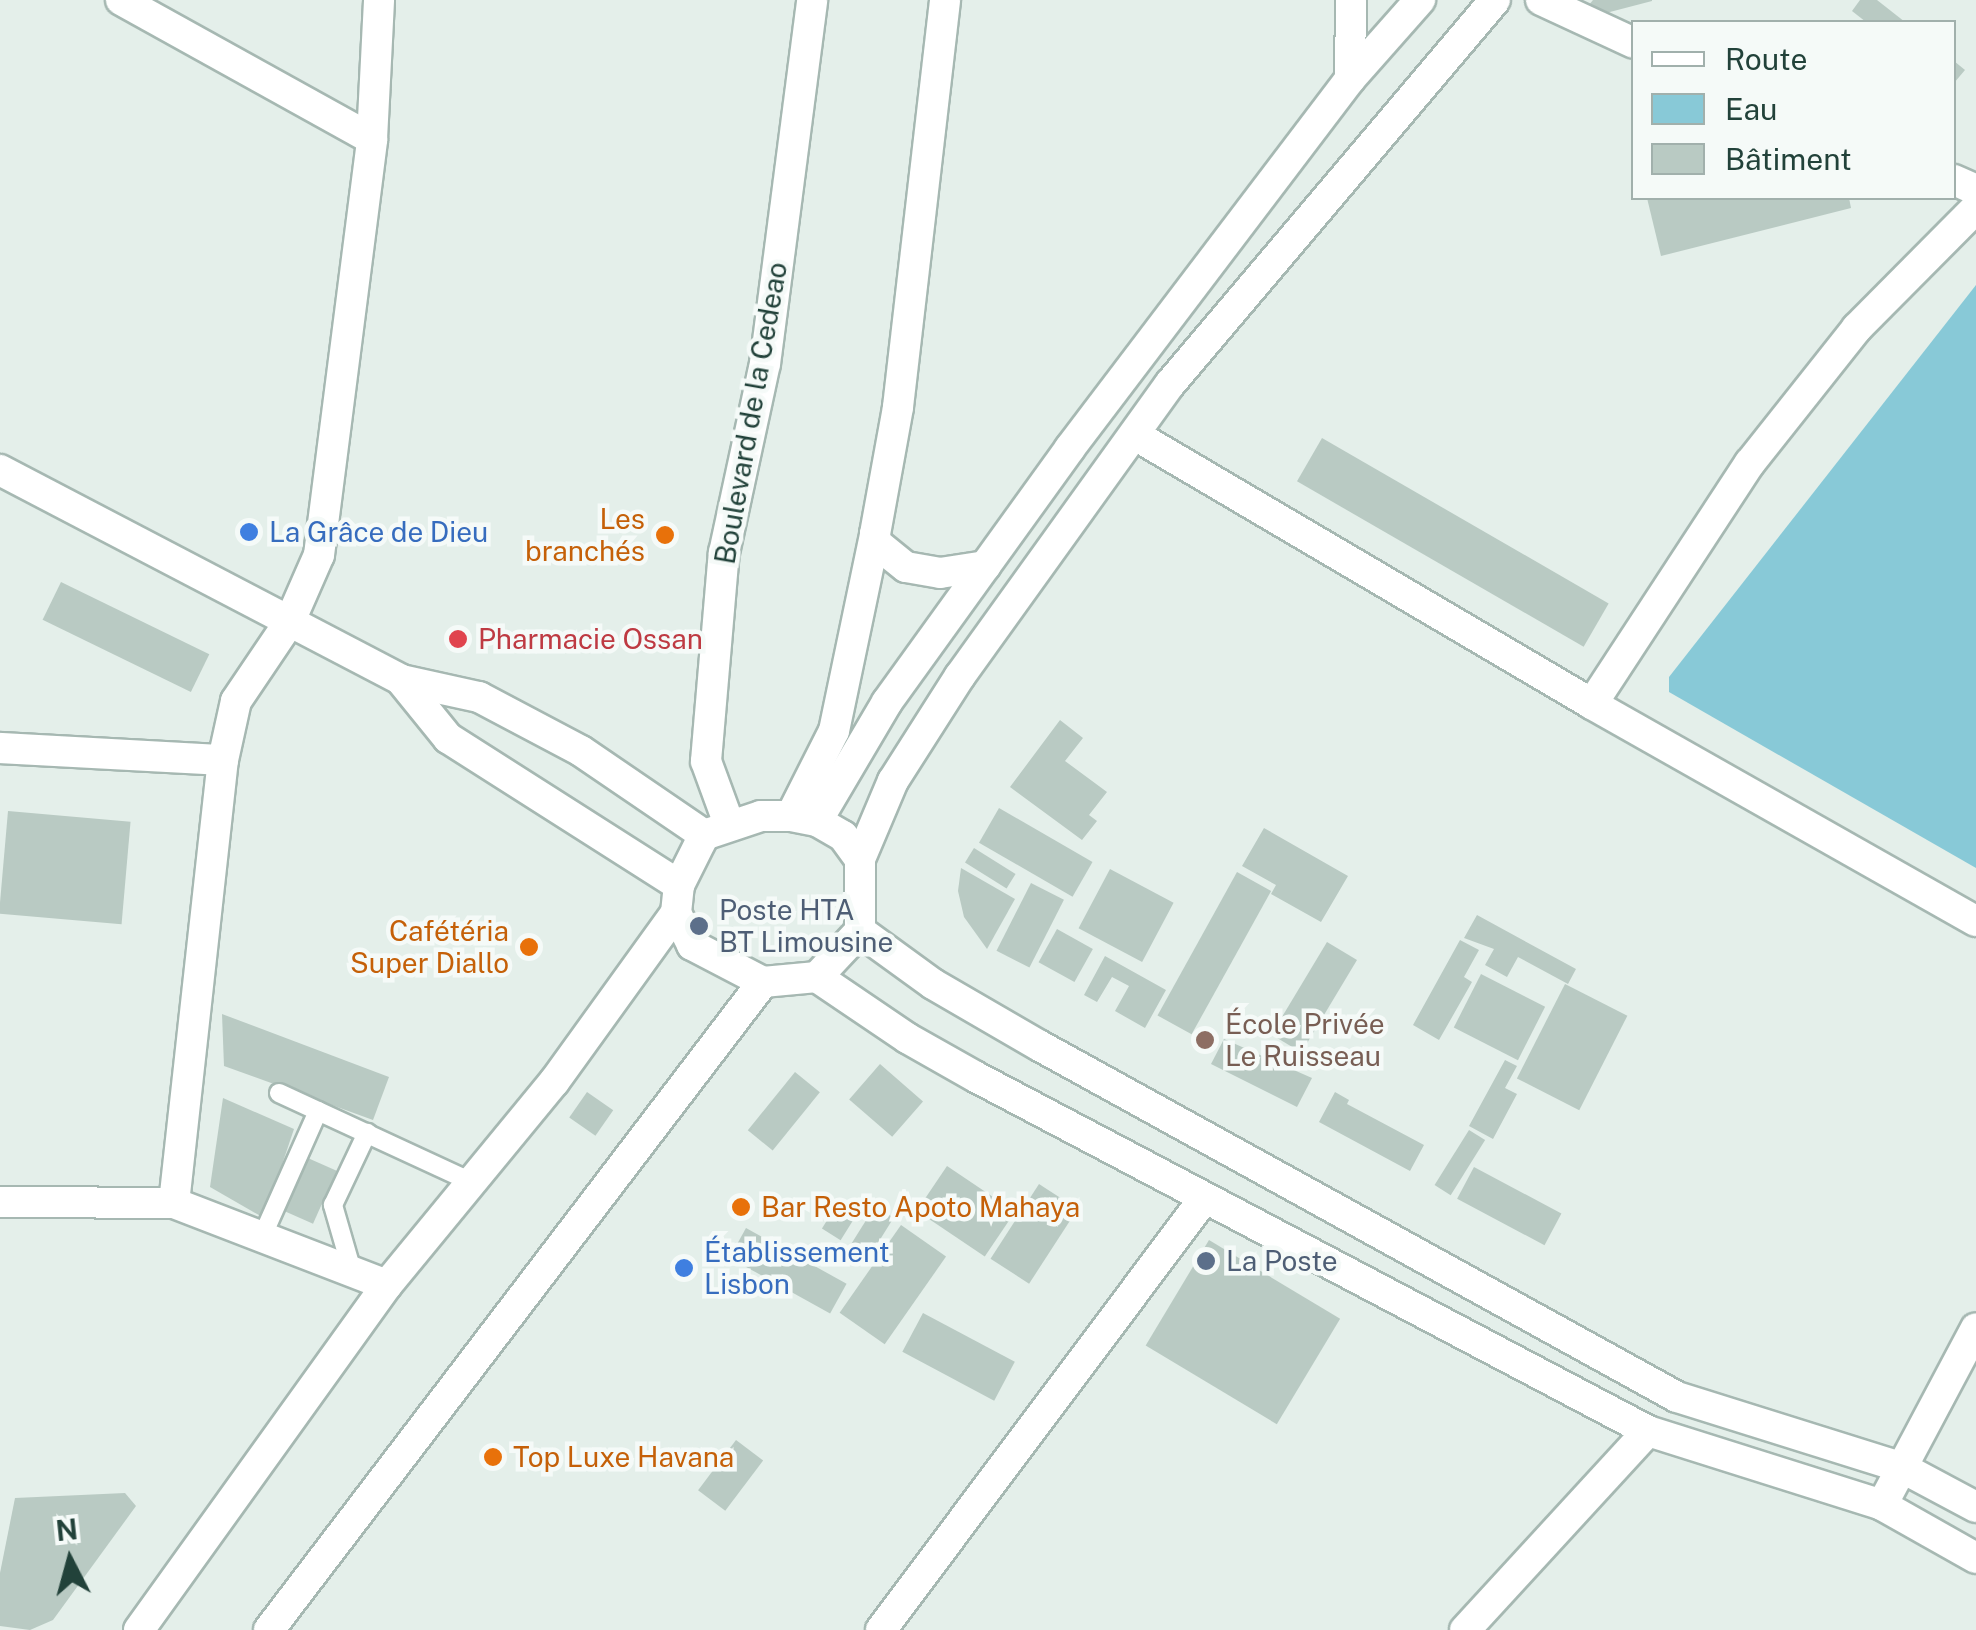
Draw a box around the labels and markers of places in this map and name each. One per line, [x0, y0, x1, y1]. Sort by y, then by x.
place label: Les branchés [525, 502, 645, 568]
place label: La Grâce de Dieu [269, 515, 489, 549]
marker: La Grâce de Dieu [238, 521, 260, 543]
marker: Les branchés [654, 524, 676, 546]
place label: Pharmacie Ossan [478, 622, 703, 656]
marker: Pharmacie Ossan [447, 628, 469, 650]
place label: Poste HTA BT Limousine [719, 893, 893, 959]
place label: Cafétéria Super Diallo [350, 914, 509, 980]
marker: Poste HTA BT Limousine [688, 915, 710, 937]
marker: Cafétéria Super Diallo [518, 936, 540, 958]
place label: École Privée Le Ruisseau [1225, 1007, 1385, 1073]
marker: École Privée Le Ruisseau [1194, 1029, 1216, 1051]
place label: Bar Resto Apoto Mahaya [761, 1190, 1081, 1224]
marker: Bar Resto Apoto Mahaya [730, 1196, 752, 1218]
place label: Établissement Lisbon [704, 1235, 890, 1301]
place label: La Poste [1226, 1244, 1338, 1278]
marker: La Poste [1195, 1250, 1217, 1272]
marker: Établissement Lisbon [673, 1257, 695, 1279]
place label: Top Luxe Havana [513, 1440, 735, 1474]
marker: Top Luxe Havana [482, 1446, 504, 1468]

